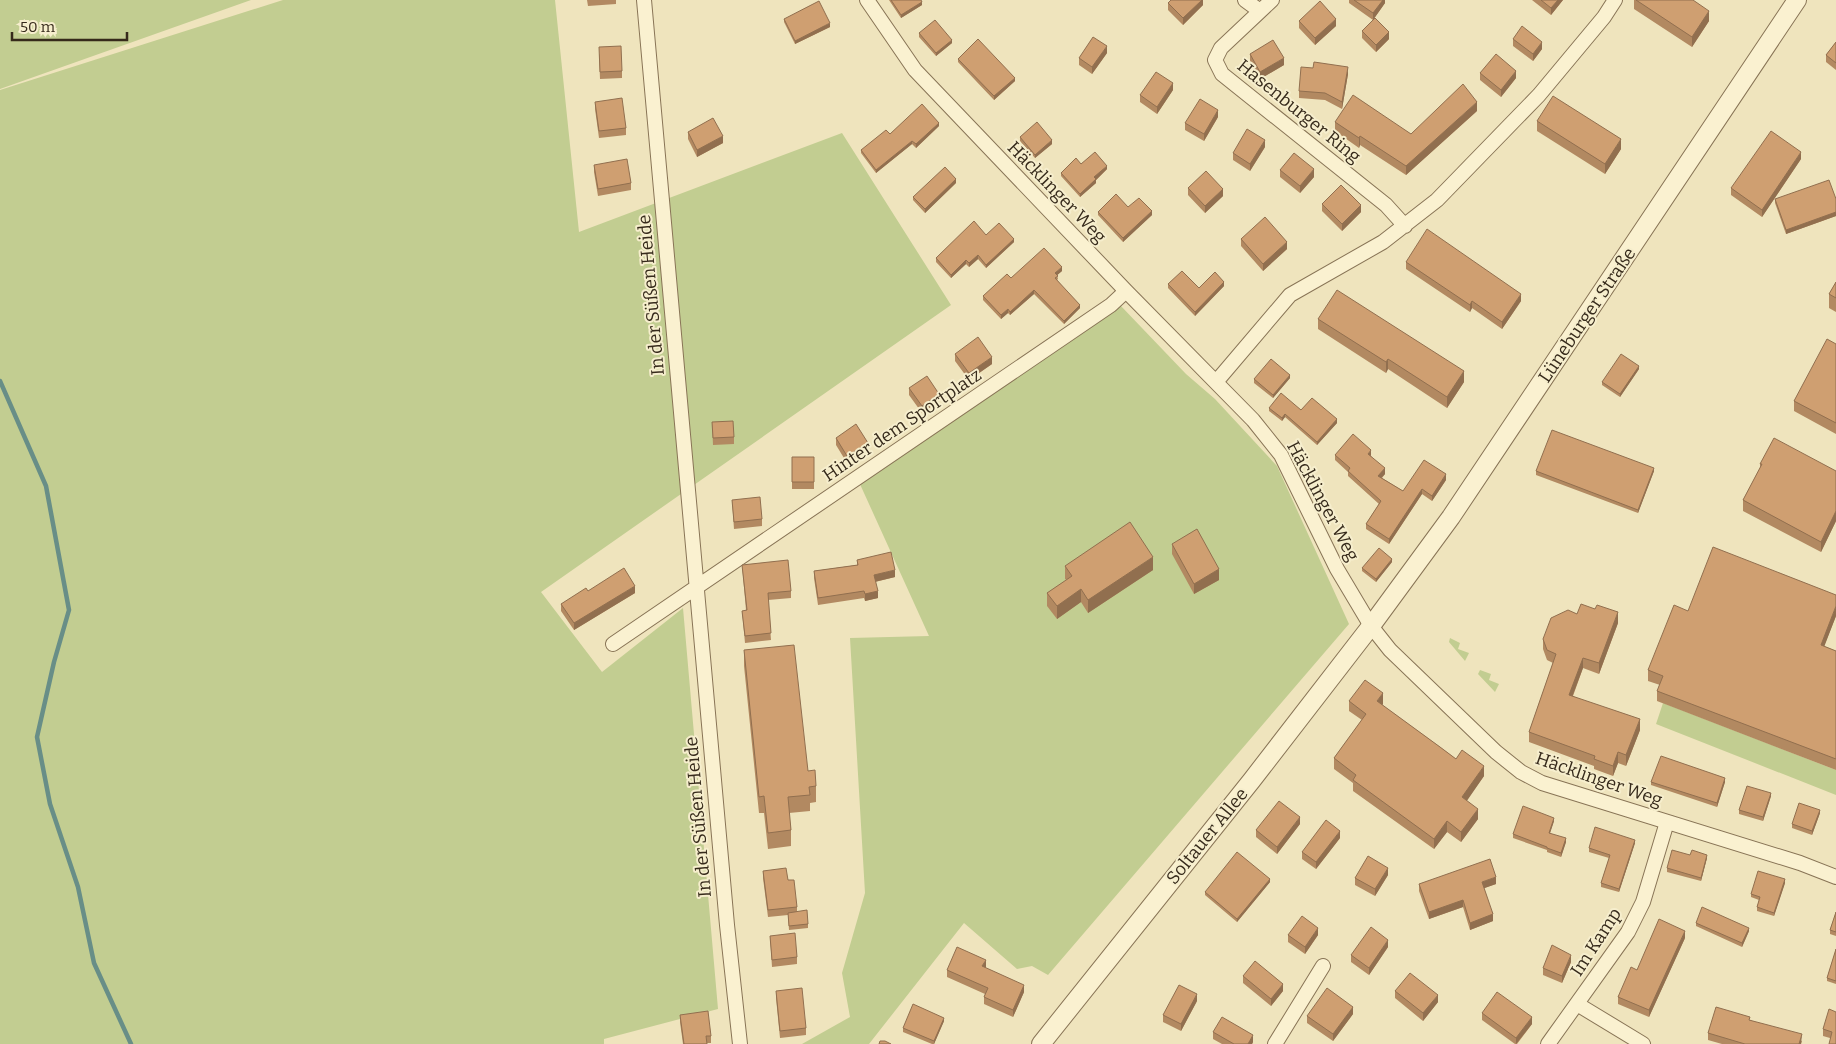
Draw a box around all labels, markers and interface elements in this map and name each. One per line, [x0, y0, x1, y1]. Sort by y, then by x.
scale bar [12, 10, 128, 42]
text: 50 m [20, 18, 56, 36]
street label: Hasenburger Ring [1233, 54, 1365, 168]
street label: Häcklinger Weg [1003, 137, 1111, 247]
street label: In der Süßen Heide [633, 214, 669, 376]
street label: Lüneburger Straße [1534, 243, 1640, 387]
street label: Hinter dem Sportplatz [819, 364, 985, 486]
street label: Häcklinger Weg [1282, 437, 1364, 565]
street label: In der Süßen Heide [680, 736, 716, 898]
street label: Häcklinger Weg [1533, 747, 1665, 811]
street label: Soltauer Allee [1162, 783, 1252, 889]
street label: Im Kamp [1566, 904, 1626, 980]

